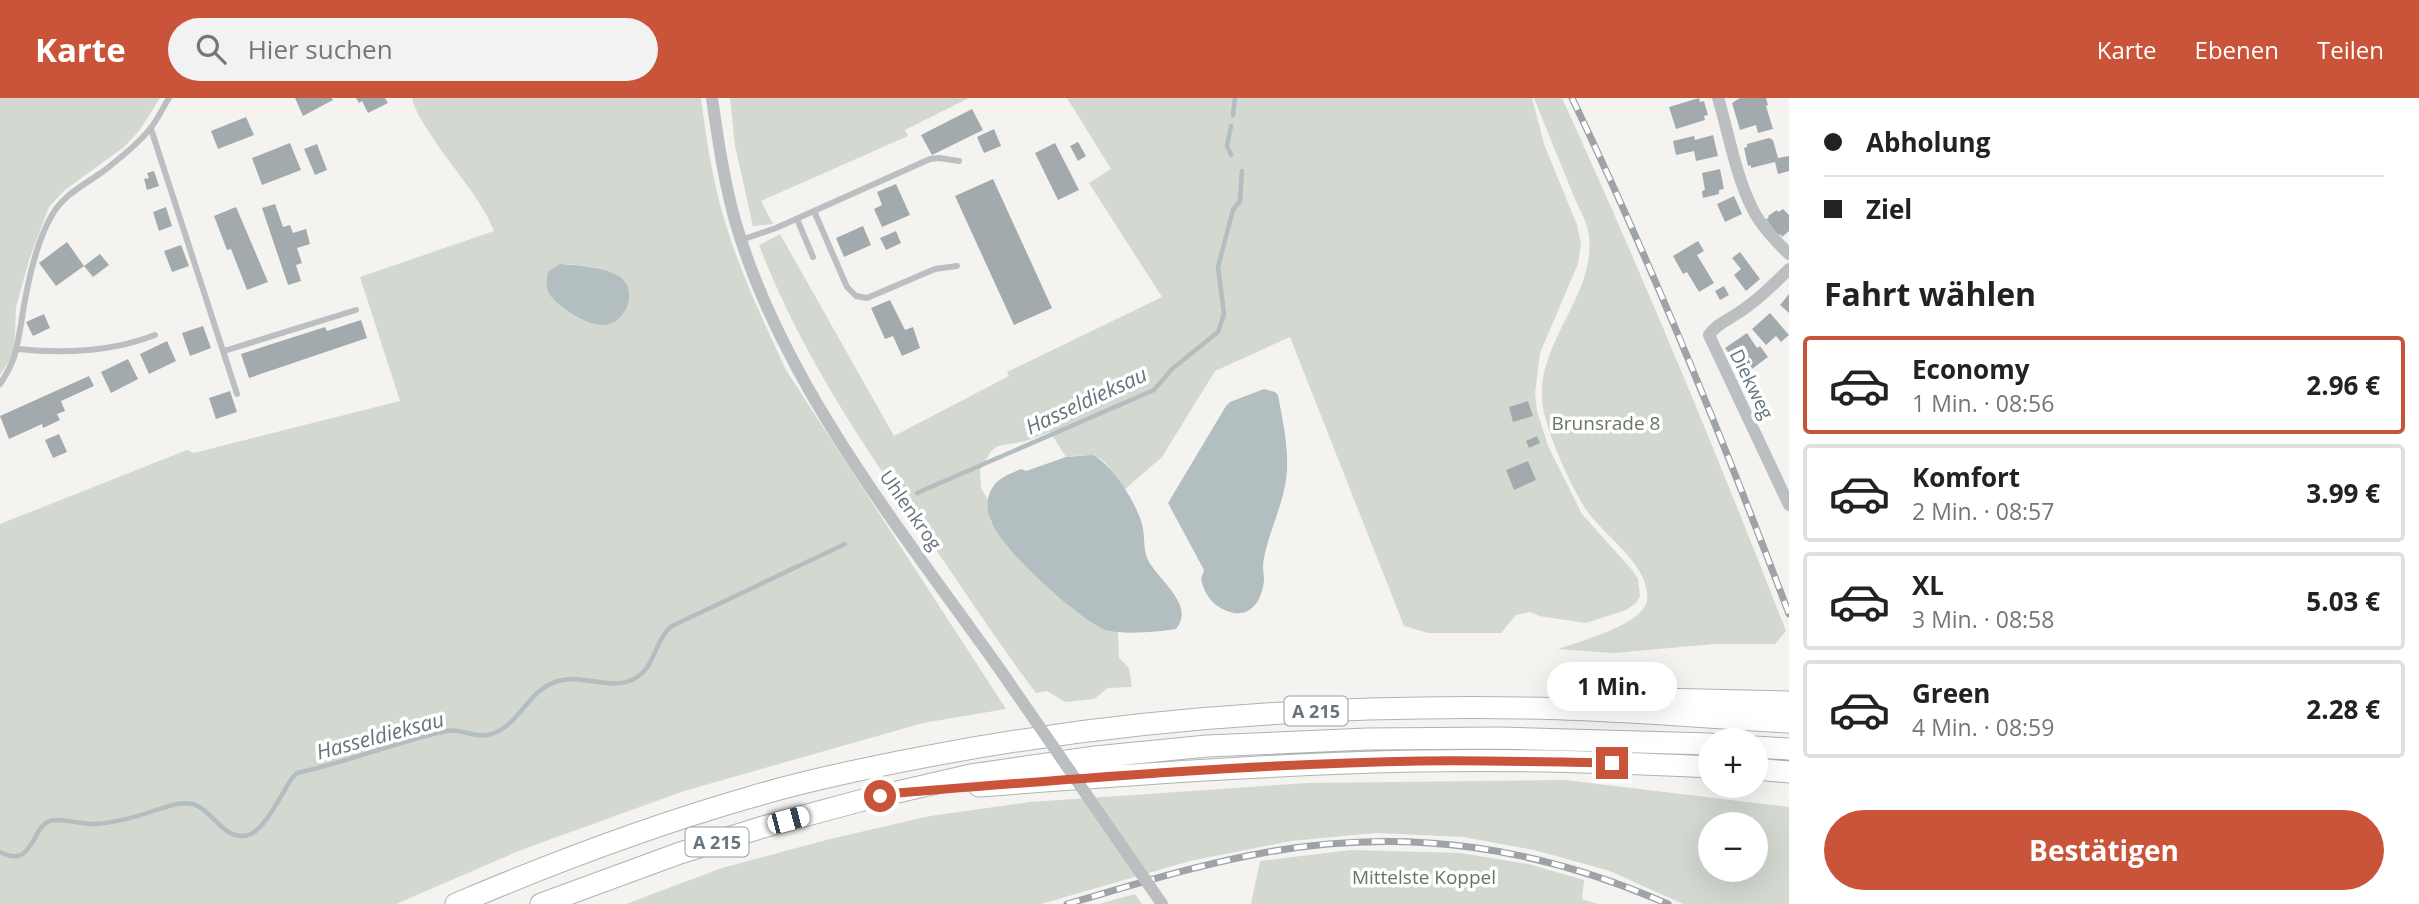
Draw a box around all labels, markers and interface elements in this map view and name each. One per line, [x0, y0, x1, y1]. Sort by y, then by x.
search box [168, 18, 658, 81]
text: Karte [35, 27, 126, 72]
icon: search [192, 30, 230, 68]
text: Hier suchen [248, 31, 393, 67]
text: Karte [2097, 33, 2157, 66]
text: Ebenen [2195, 33, 2279, 66]
text: Teilen [2317, 33, 2384, 66]
text: Abholung [1866, 124, 1990, 160]
text: Ziel [1866, 191, 1912, 227]
text: Fahrt wählen [1824, 272, 2036, 315]
street label: Diekweg [1724, 345, 1780, 423]
text: Economy [1912, 351, 2030, 387]
icon: car [1828, 354, 1891, 417]
water label: Hasseldieksau [1021, 360, 1151, 440]
text: 2.96 € [2306, 367, 2380, 403]
text: 1 Min. · 08:56 [1912, 387, 2054, 419]
park label: Brunsrade 8 [1552, 410, 1660, 436]
text: Komfort [1912, 459, 2020, 495]
icon: car [1828, 462, 1891, 525]
street label: Uhlenkrog [874, 465, 948, 555]
text: 3.99 € [2306, 475, 2380, 511]
text: 2 Min. · 08:57 [1912, 495, 2054, 527]
text: XL [1912, 567, 1944, 603]
icon: car [1828, 570, 1891, 633]
text: 5.03 € [2306, 583, 2380, 619]
text: 3 Min. · 08:58 [1912, 603, 2054, 635]
callout: 1 Min. [1547, 662, 1677, 710]
text: 1 Min. [1577, 670, 1647, 702]
text: Green [1912, 675, 1990, 711]
icon: car [1828, 678, 1891, 741]
text: 2.28 € [2306, 691, 2380, 727]
road number: A 215 [1284, 696, 1348, 726]
water label: Hasseldieksau [313, 704, 447, 766]
text: 4 Min. · 08:59 [1912, 711, 2054, 743]
map controls [1698, 728, 1768, 882]
button: + [1698, 728, 1768, 798]
route end [1596, 747, 1628, 779]
route start [864, 780, 896, 812]
car [765, 804, 812, 836]
button: Bestätigen [1824, 810, 2384, 890]
button: − [1698, 812, 1768, 882]
road number: A 215 [686, 828, 748, 856]
park label: Mittelste Koppel [1352, 864, 1496, 890]

